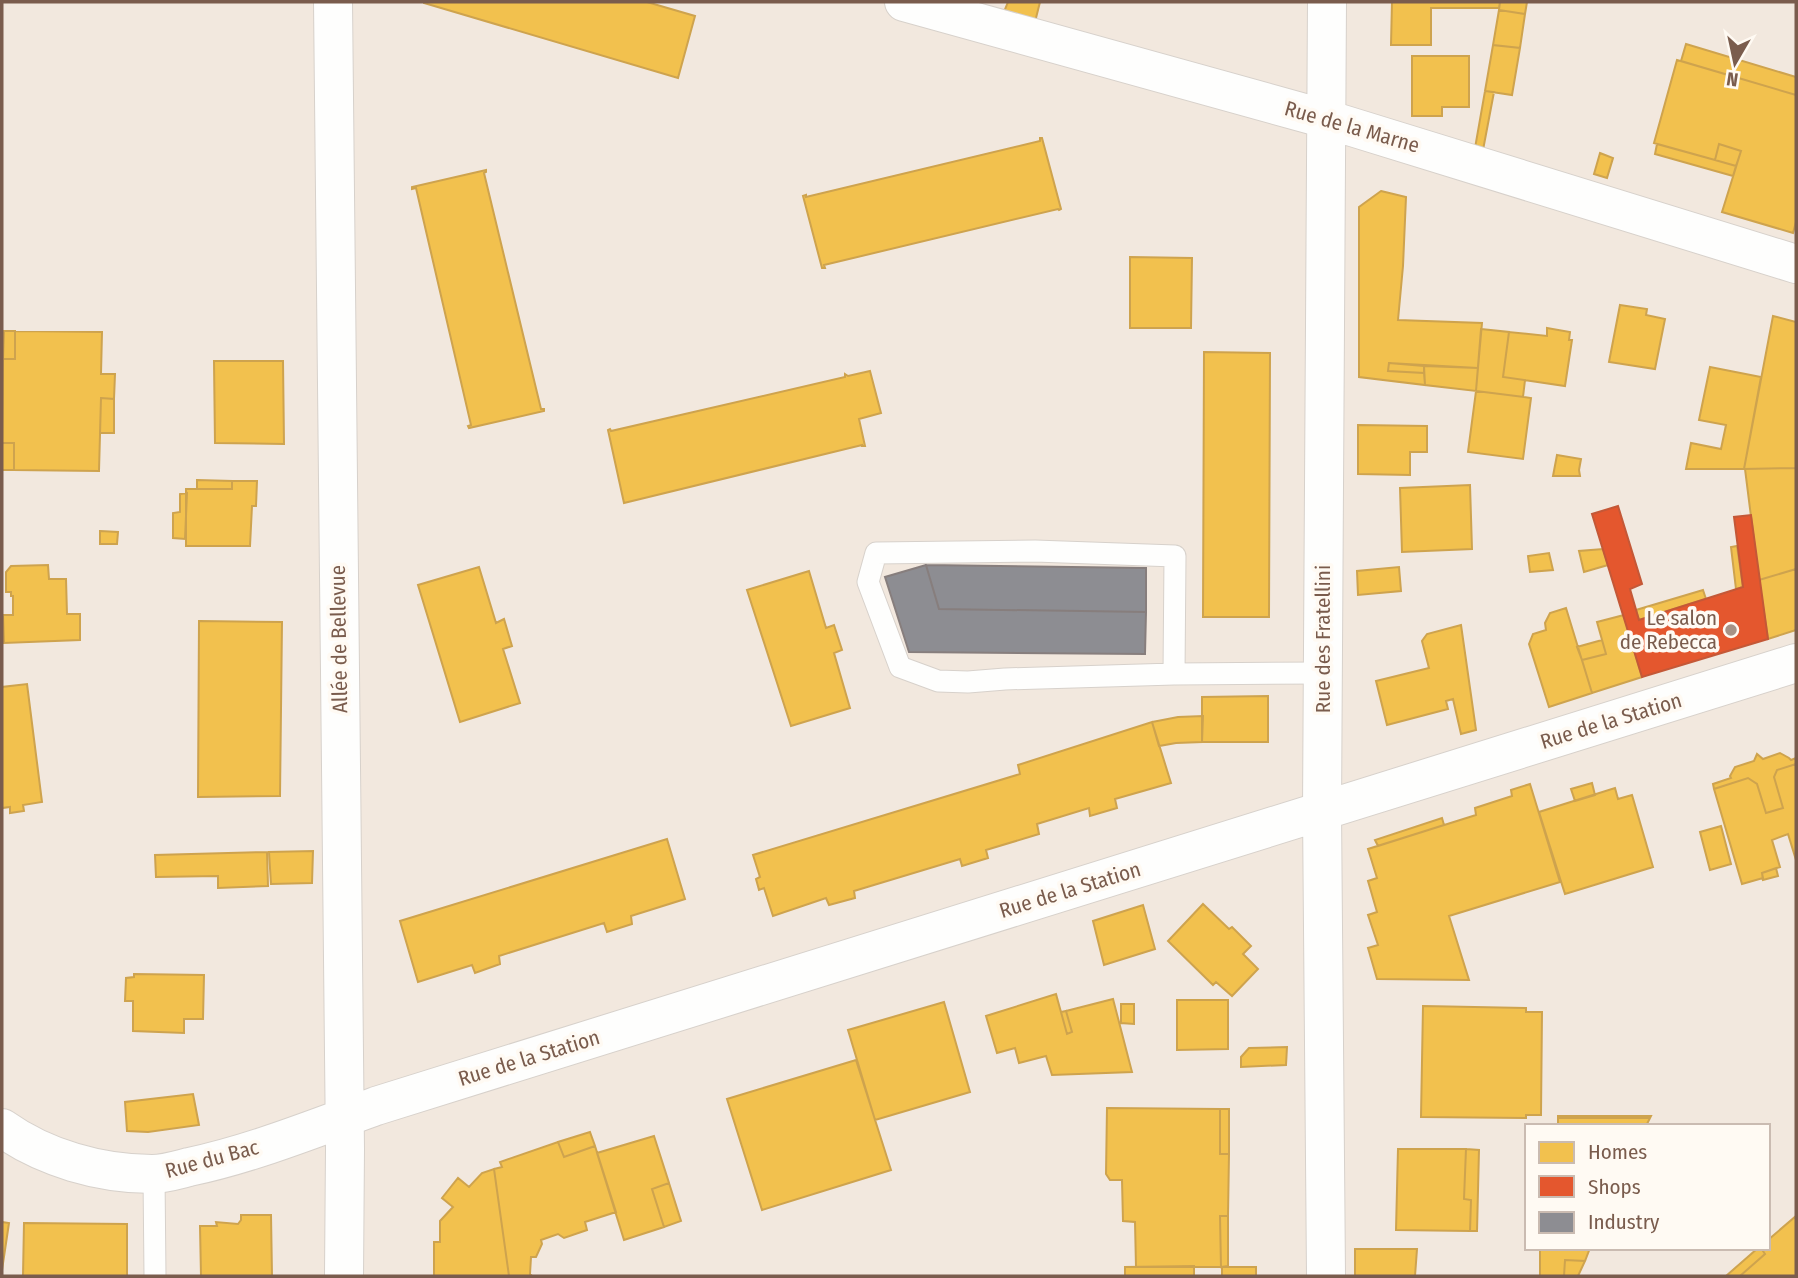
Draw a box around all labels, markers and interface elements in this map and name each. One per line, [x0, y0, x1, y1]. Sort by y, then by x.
north arrow [1700, 28, 1770, 98]
text: N [1725, 67, 1740, 92]
street label: Rue de la Marne [1282, 95, 1422, 159]
street label: Allée de Bellevue [325, 565, 353, 713]
street label: Rue des Fratellini [1310, 565, 1336, 713]
place label: Le salon de Rebecca [1620, 605, 1717, 655]
marker: Le salon de Rebecca [1723, 622, 1739, 638]
street label: Rue de la Station [1537, 687, 1685, 755]
street label: Rue de la Station [996, 856, 1144, 924]
street label: Rue de la Station [455, 1024, 603, 1092]
legend [1525, 1124, 1770, 1250]
street label: Rue du Bac [162, 1134, 262, 1184]
text: Homes [1588, 1139, 1647, 1165]
text: Shops [1588, 1174, 1641, 1200]
text: Industry [1588, 1209, 1660, 1235]

